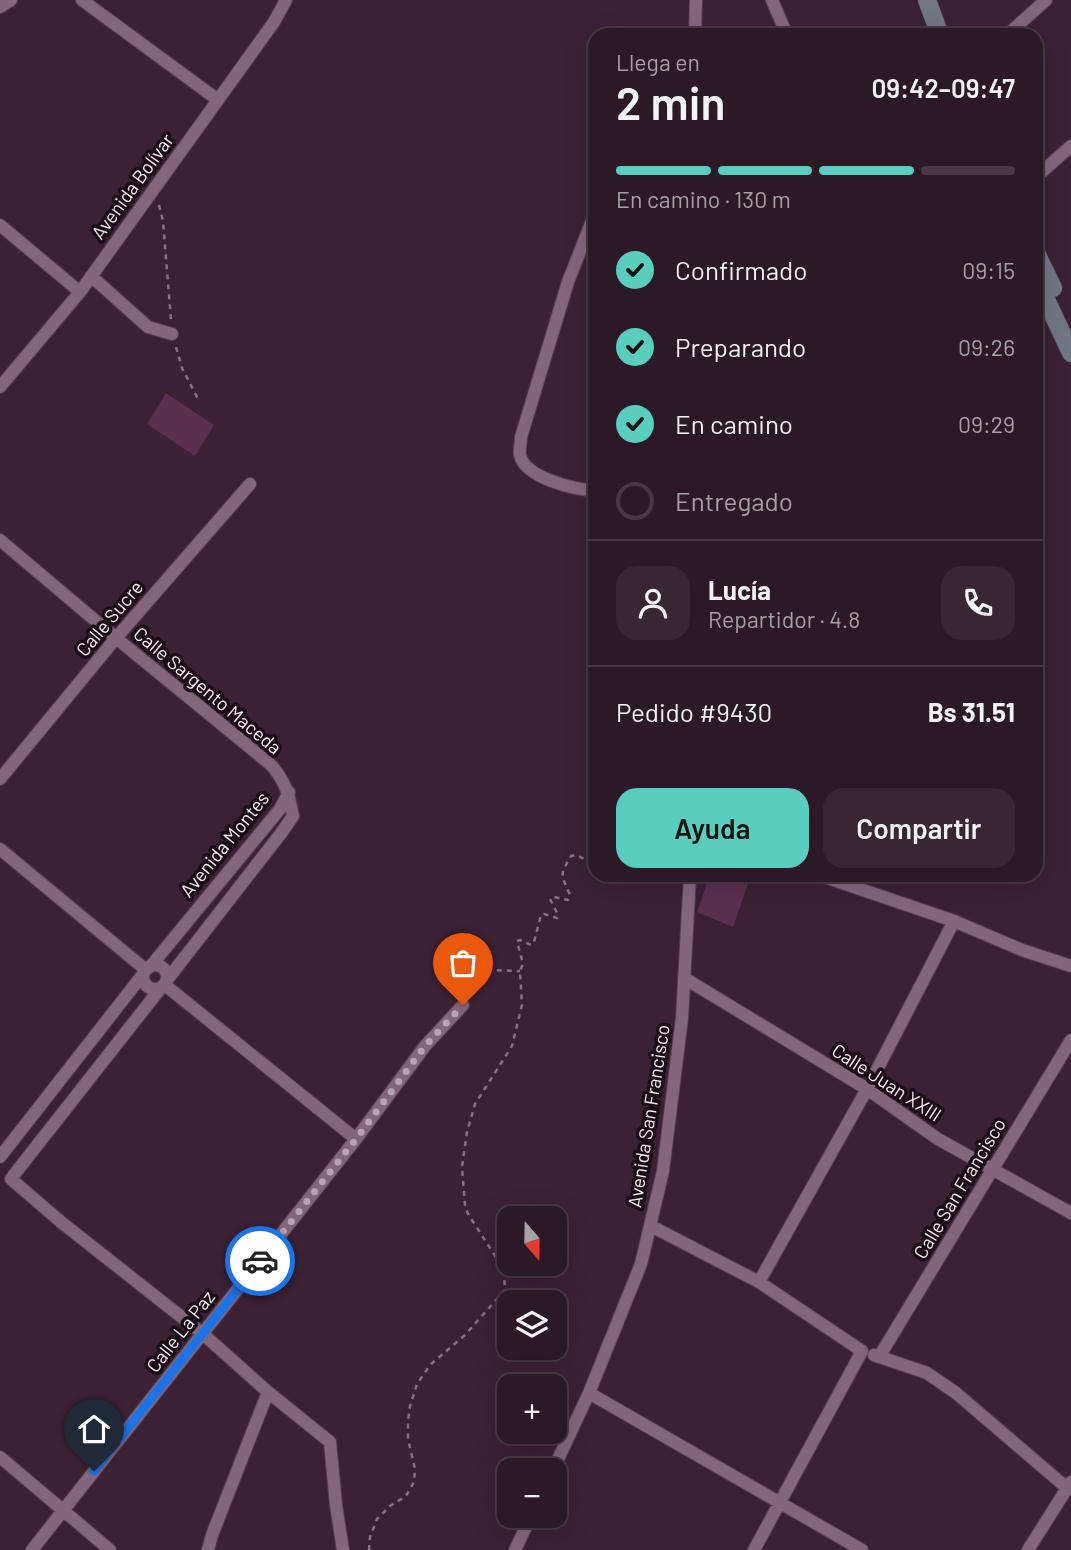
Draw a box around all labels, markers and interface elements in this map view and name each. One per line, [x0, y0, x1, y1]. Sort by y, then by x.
text: Llega en [616, 48, 700, 76]
text: 09:42–09:47 [872, 72, 1015, 103]
text: 2 min [616, 74, 725, 129]
street label: Avenida Bolívar [86, 129, 178, 243]
text: En camino · 130 m [616, 185, 791, 213]
icon: check [616, 251, 654, 289]
text: Confirmado [675, 254, 807, 285]
text: 09:15 [962, 256, 1015, 284]
icon: check [616, 328, 654, 366]
text: Preparando [675, 331, 806, 362]
text: 09:26 [958, 333, 1015, 361]
icon: check [616, 405, 654, 443]
text: En camino [675, 408, 793, 439]
text: 09:29 [958, 410, 1015, 438]
text: Entregado [675, 485, 793, 516]
button: person [616, 566, 690, 640]
button: phone [941, 566, 1015, 640]
text: Lucía [708, 574, 771, 605]
street label: Calle Sucre [71, 575, 147, 661]
text: Repartidor · 4.8 [708, 605, 860, 633]
street label: Calle Sargento Maceda [129, 621, 287, 759]
text: Pedido #9430 [616, 696, 772, 727]
text: Bs 31.51 [928, 696, 1015, 727]
street label: Avenida Montes [175, 787, 273, 901]
button: Ayuda [616, 788, 809, 868]
button: Compartir [823, 788, 1015, 868]
pin [433, 933, 493, 1005]
icon: bag [444, 944, 482, 982]
street label: Avenida San Francisco [622, 1023, 674, 1209]
street label: Calle Juan XXIII [828, 1038, 946, 1126]
street label: Calle San Francisco [908, 1114, 1010, 1262]
north arrow [497, 1206, 567, 1276]
map controls [497, 1206, 567, 1528]
courier [225, 1226, 295, 1296]
icon: car [241, 1242, 279, 1280]
street label: Calle La Paz [141, 1286, 219, 1376]
button: layers [497, 1290, 567, 1360]
button: + [497, 1374, 567, 1444]
pin [64, 1399, 124, 1471]
icon: home [75, 1410, 113, 1448]
button: − [497, 1458, 567, 1528]

